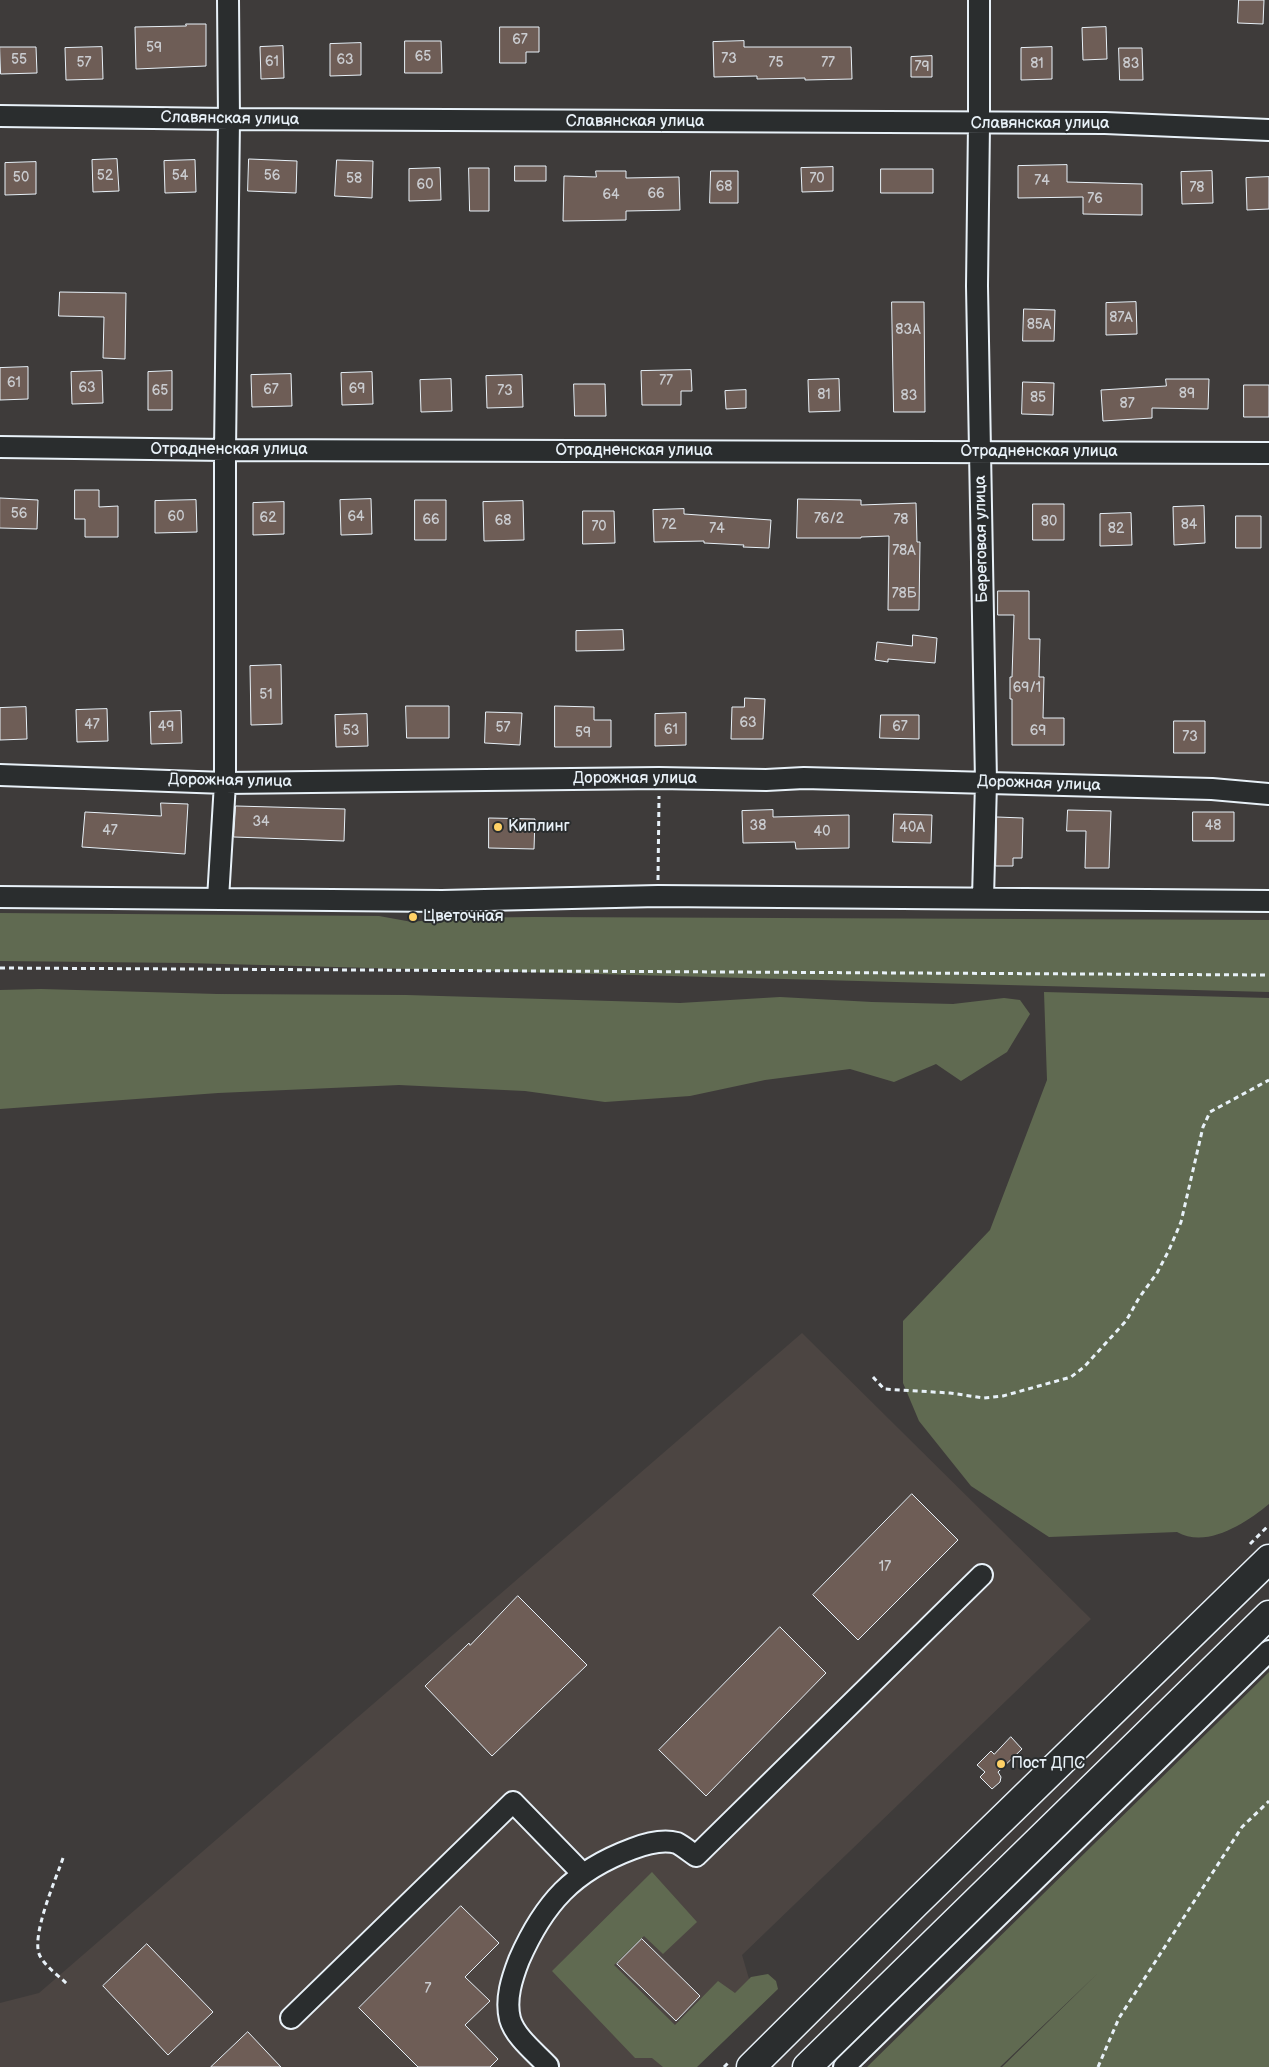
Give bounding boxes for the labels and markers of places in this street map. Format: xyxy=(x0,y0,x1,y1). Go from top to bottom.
place label: Киплинг xyxy=(508,817,570,837)
marker: Киплинг xyxy=(492,821,504,833)
place label: Цветочная xyxy=(423,907,504,927)
marker: Цветочная xyxy=(407,911,419,923)
place label: Пост ДПС xyxy=(1011,1754,1085,1774)
marker: Пост ДПС xyxy=(995,1758,1007,1770)

